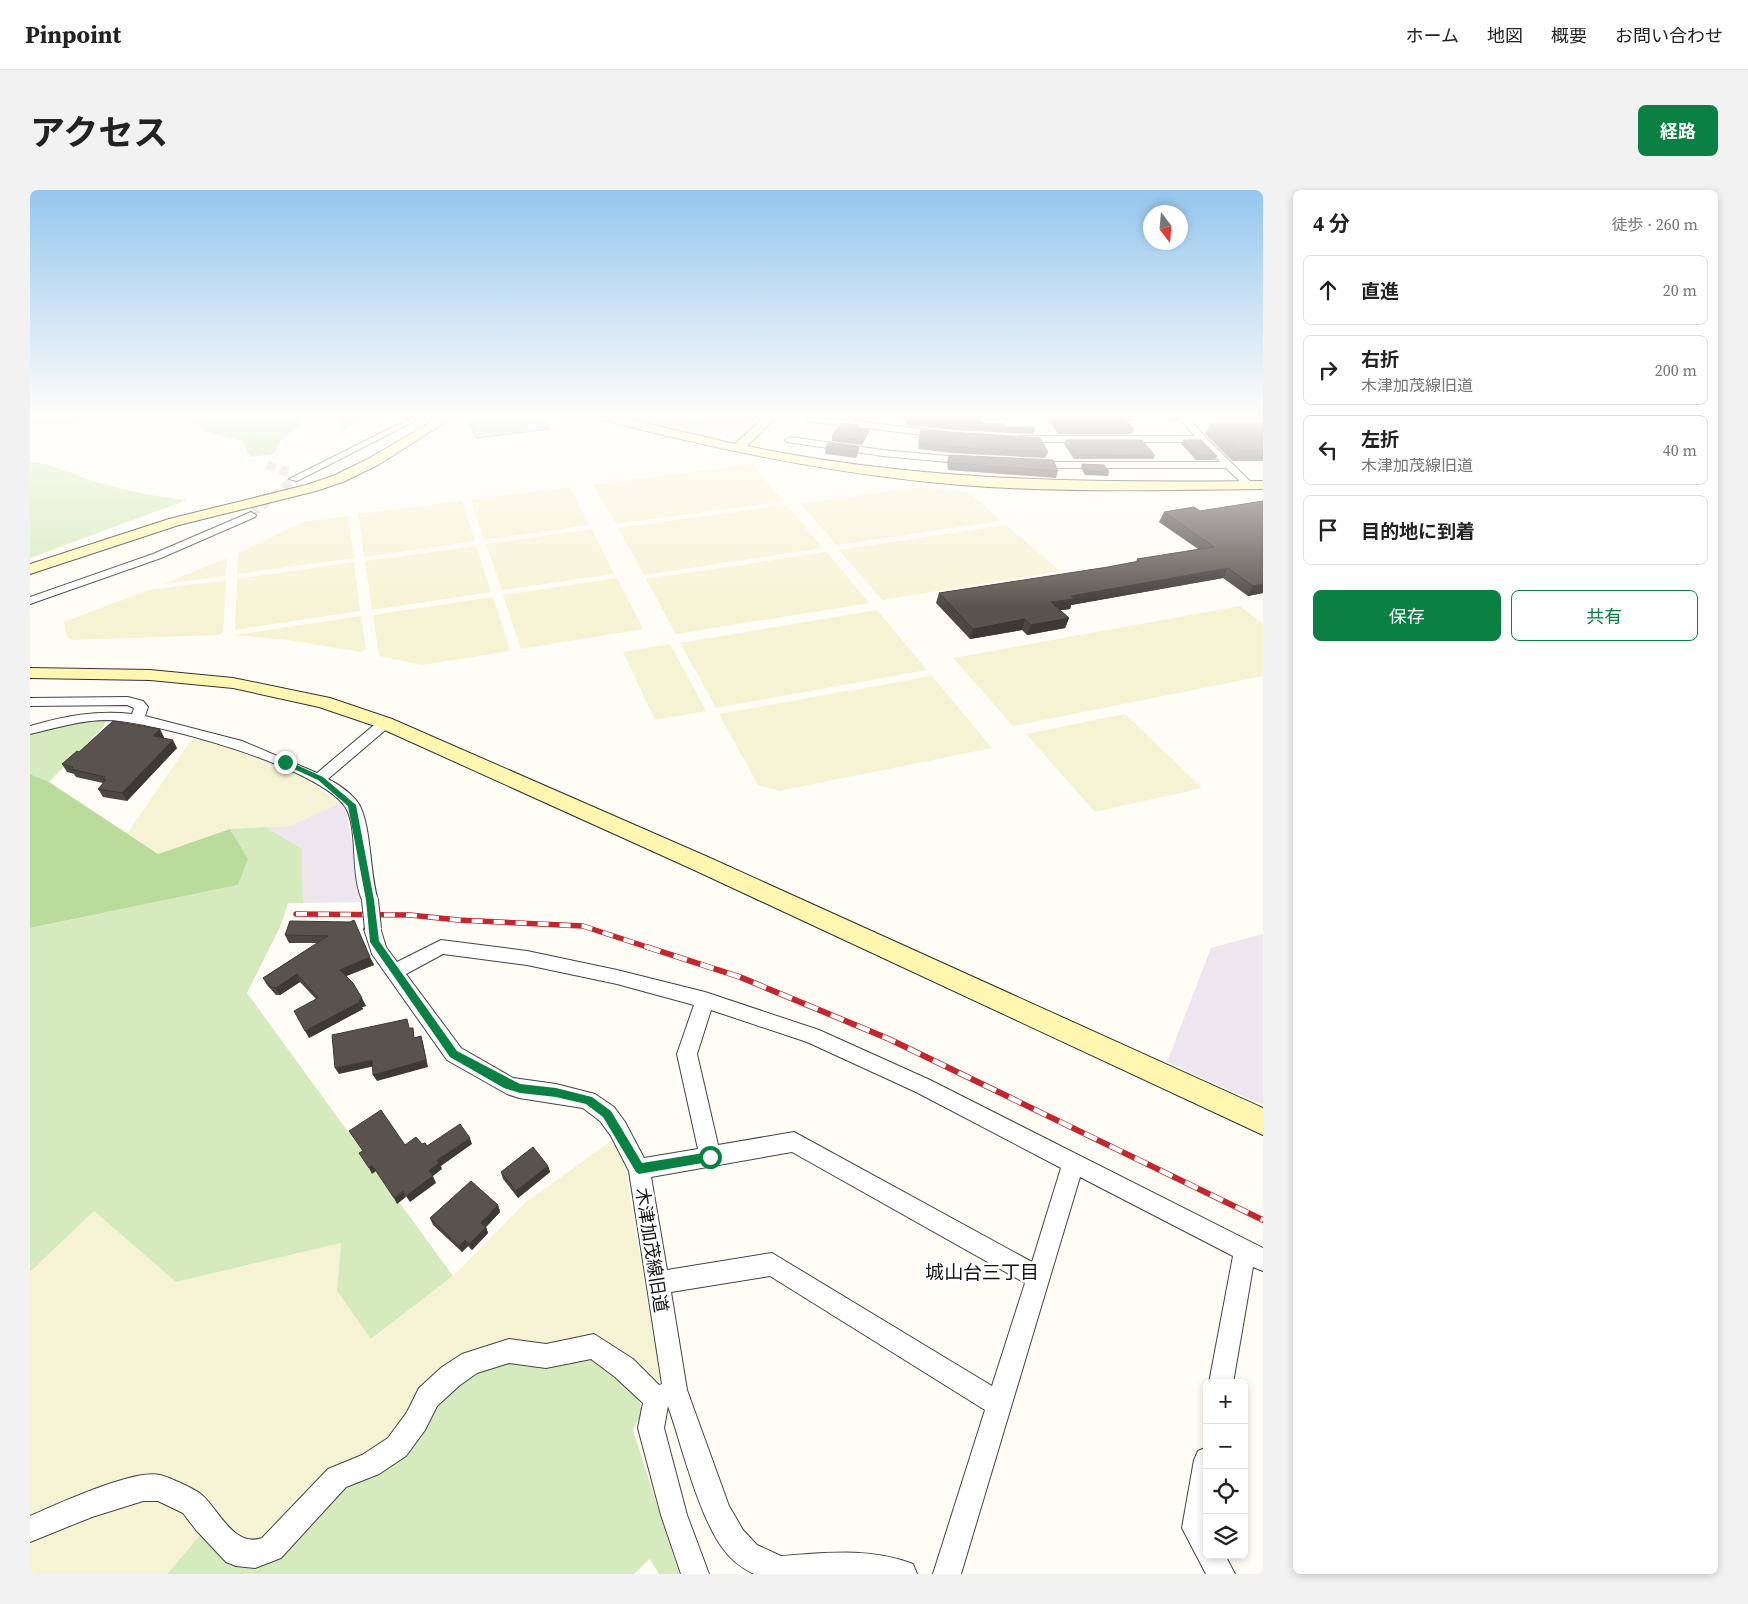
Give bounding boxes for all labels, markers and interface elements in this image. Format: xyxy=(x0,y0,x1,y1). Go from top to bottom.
text: Pinpoint xyxy=(25,18,121,51)
text: ホーム xyxy=(1406,23,1459,48)
text: 地図 xyxy=(1487,23,1523,48)
text: 概要 xyxy=(1551,23,1587,48)
text: お問い合わせ xyxy=(1615,23,1723,48)
button: 経路 xyxy=(1638,105,1718,156)
text: アクセス xyxy=(30,109,168,157)
north arrow xyxy=(1143,205,1188,250)
text: 4 分 xyxy=(1313,209,1350,238)
text: 徒歩 · 260 m xyxy=(1612,213,1698,235)
icon: ahead xyxy=(1314,276,1342,304)
text: 直進 xyxy=(1361,278,1399,304)
text: 20 m xyxy=(1663,279,1697,301)
text: 右折 xyxy=(1361,346,1399,372)
icon: right xyxy=(1314,356,1342,384)
text: 200 m xyxy=(1655,359,1697,381)
text: 木津加茂線旧道 xyxy=(1361,374,1473,396)
text: 左折 xyxy=(1361,426,1399,452)
icon: left xyxy=(1314,436,1342,464)
text: 40 m xyxy=(1663,439,1697,461)
text: 木津加茂線旧道 xyxy=(1361,454,1473,476)
icon: arrive xyxy=(1314,516,1342,544)
text: 目的地に到着 xyxy=(1361,518,1475,544)
button: 保存 xyxy=(1313,590,1501,641)
button: 共有 xyxy=(1511,590,1698,641)
route end xyxy=(274,751,297,774)
route start xyxy=(699,1146,722,1169)
street label: 木津加茂線旧道 xyxy=(630,1186,674,1314)
district label: 城山台三丁目 xyxy=(925,1259,1039,1285)
map controls xyxy=(1203,1379,1248,1559)
button: + xyxy=(1203,1379,1248,1424)
button: − xyxy=(1203,1424,1248,1469)
button: locate xyxy=(1203,1469,1248,1514)
button: layers xyxy=(1203,1514,1248,1559)

